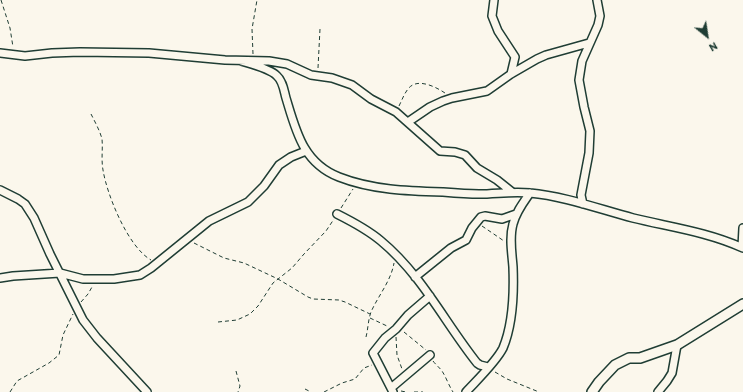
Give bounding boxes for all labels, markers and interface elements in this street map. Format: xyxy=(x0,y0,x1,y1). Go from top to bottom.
north arrow xyxy=(687,16,727,56)
text: N xyxy=(707,39,720,54)

